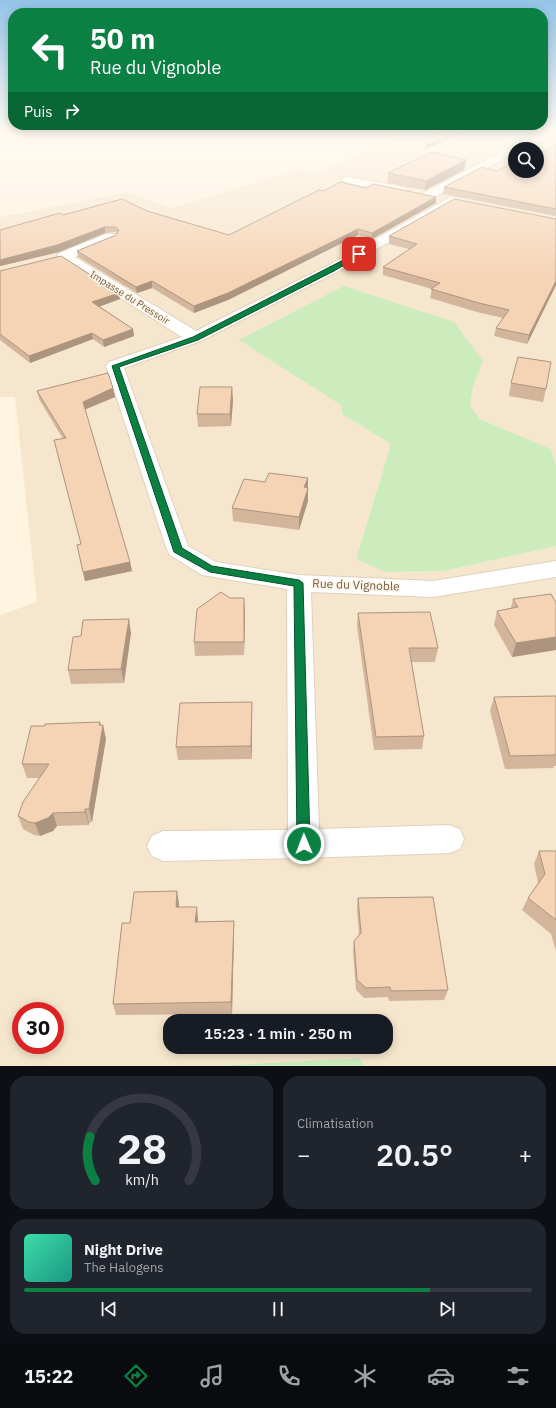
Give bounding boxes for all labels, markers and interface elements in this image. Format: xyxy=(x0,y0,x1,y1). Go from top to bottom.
text: 50 m xyxy=(90,20,155,57)
icon: left xyxy=(24,24,76,76)
text: Rue du Vignoble xyxy=(90,56,221,79)
icon: right xyxy=(61,100,83,122)
text: Puis xyxy=(24,102,53,121)
map controls xyxy=(508,142,544,178)
button: search xyxy=(508,142,544,178)
pin xyxy=(342,237,376,271)
icon: arrive xyxy=(348,243,370,265)
street label: Impasse du Pressoir xyxy=(87,268,172,327)
street label: Rue du Vignoble xyxy=(312,575,400,594)
position arrow xyxy=(283,823,325,865)
speed limit sign: 30 xyxy=(12,1002,64,1054)
text: 15:23 · 1 min · 250 m xyxy=(204,1024,352,1043)
text: Climatisation xyxy=(297,1115,374,1132)
text: 28 xyxy=(117,1120,166,1174)
text: 20.5° xyxy=(376,1135,453,1174)
text: − xyxy=(297,1140,310,1169)
text: + xyxy=(519,1140,532,1169)
text: km/h xyxy=(125,1169,158,1188)
text: Night Drive xyxy=(84,1240,163,1259)
text: The Halogens xyxy=(84,1259,164,1276)
icon: previous xyxy=(98,1298,120,1320)
icon: pause xyxy=(267,1298,289,1320)
icon: next xyxy=(436,1298,458,1320)
icon: directions xyxy=(122,1362,150,1390)
icon: music xyxy=(198,1362,226,1390)
icon: phone xyxy=(275,1362,303,1390)
icon: climate xyxy=(351,1362,379,1390)
icon: car xyxy=(427,1362,455,1390)
icon: filters xyxy=(504,1362,532,1390)
text: 15:22 xyxy=(24,1365,73,1388)

